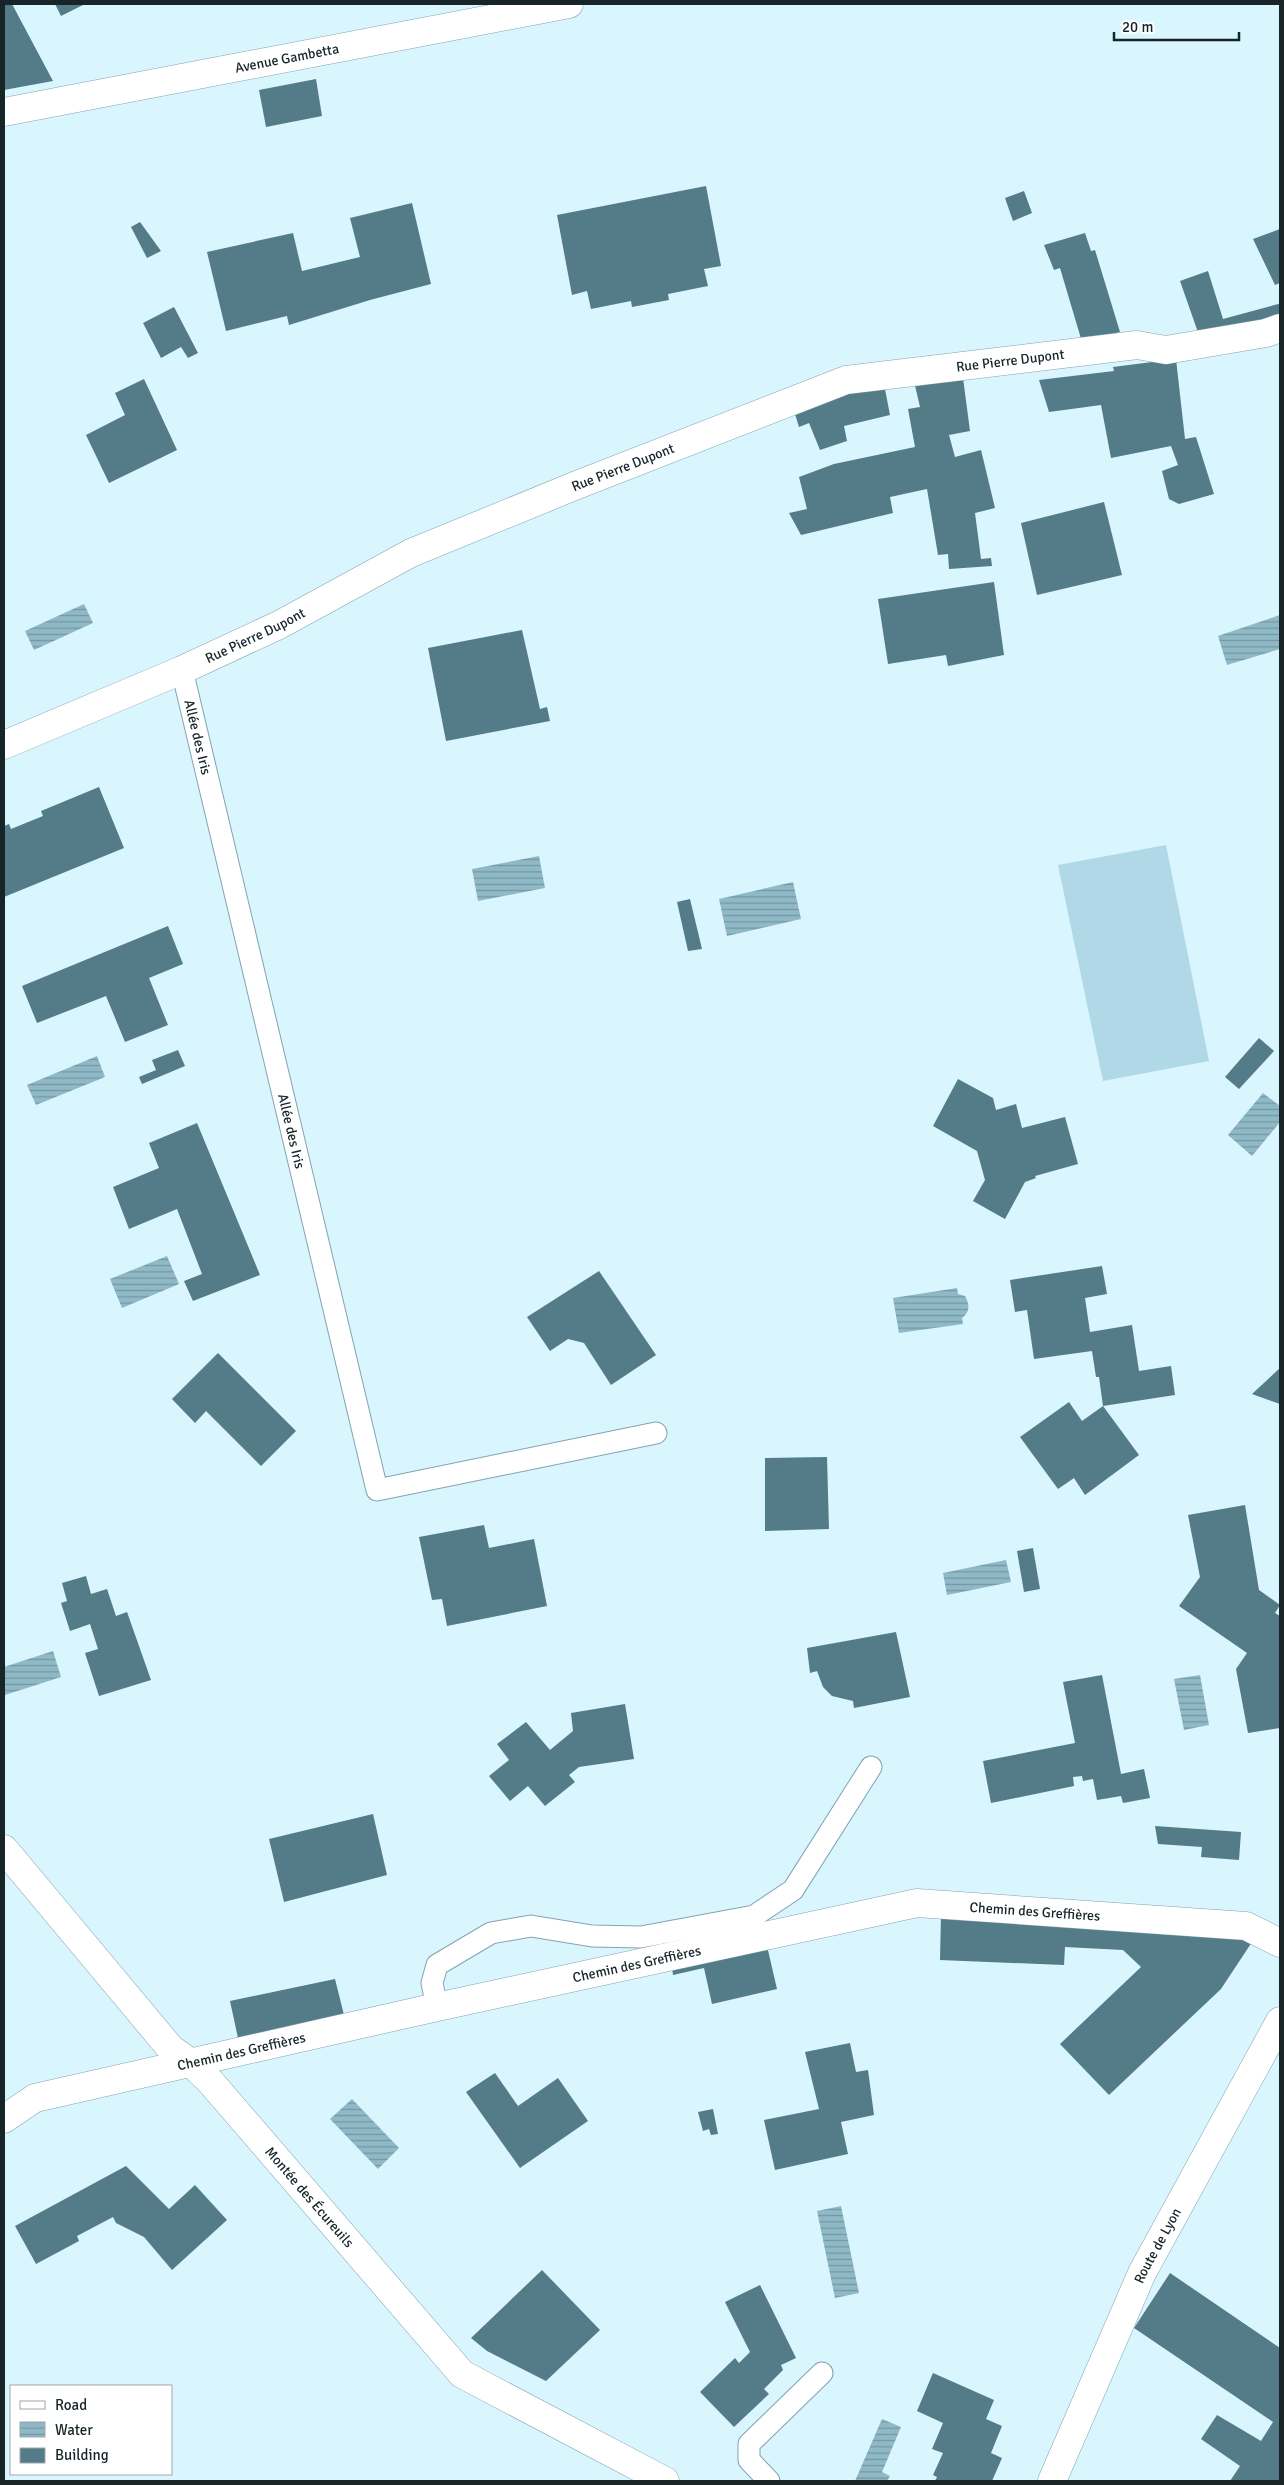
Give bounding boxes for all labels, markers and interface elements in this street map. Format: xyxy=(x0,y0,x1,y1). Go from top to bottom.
scale bar xyxy=(1114,10,1239,42)
text: 20 m xyxy=(1122,18,1153,36)
street label: Avenue Gambetta xyxy=(233,40,340,76)
street label: Rue Pierre Dupont xyxy=(955,345,1065,375)
street label: Rue Pierre Dupont xyxy=(569,439,677,495)
street label: Rue Pierre Dupont xyxy=(202,604,308,667)
street label: Allée des Iris xyxy=(181,698,215,776)
street label: Allée des Iris xyxy=(275,1092,309,1170)
street label: Chemin des Greffières xyxy=(969,1898,1101,1924)
street label: Chemin des Greffières xyxy=(571,1942,702,1986)
street label: Chemin des Greffières xyxy=(176,2029,307,2074)
street label: Montée des Écureuils xyxy=(262,2143,358,2251)
street label: Route de Lyon xyxy=(1130,2205,1185,2286)
legend xyxy=(10,2385,172,2475)
text: Road xyxy=(55,2396,87,2414)
text: Water xyxy=(55,2421,93,2439)
text: Building xyxy=(55,2446,109,2464)

